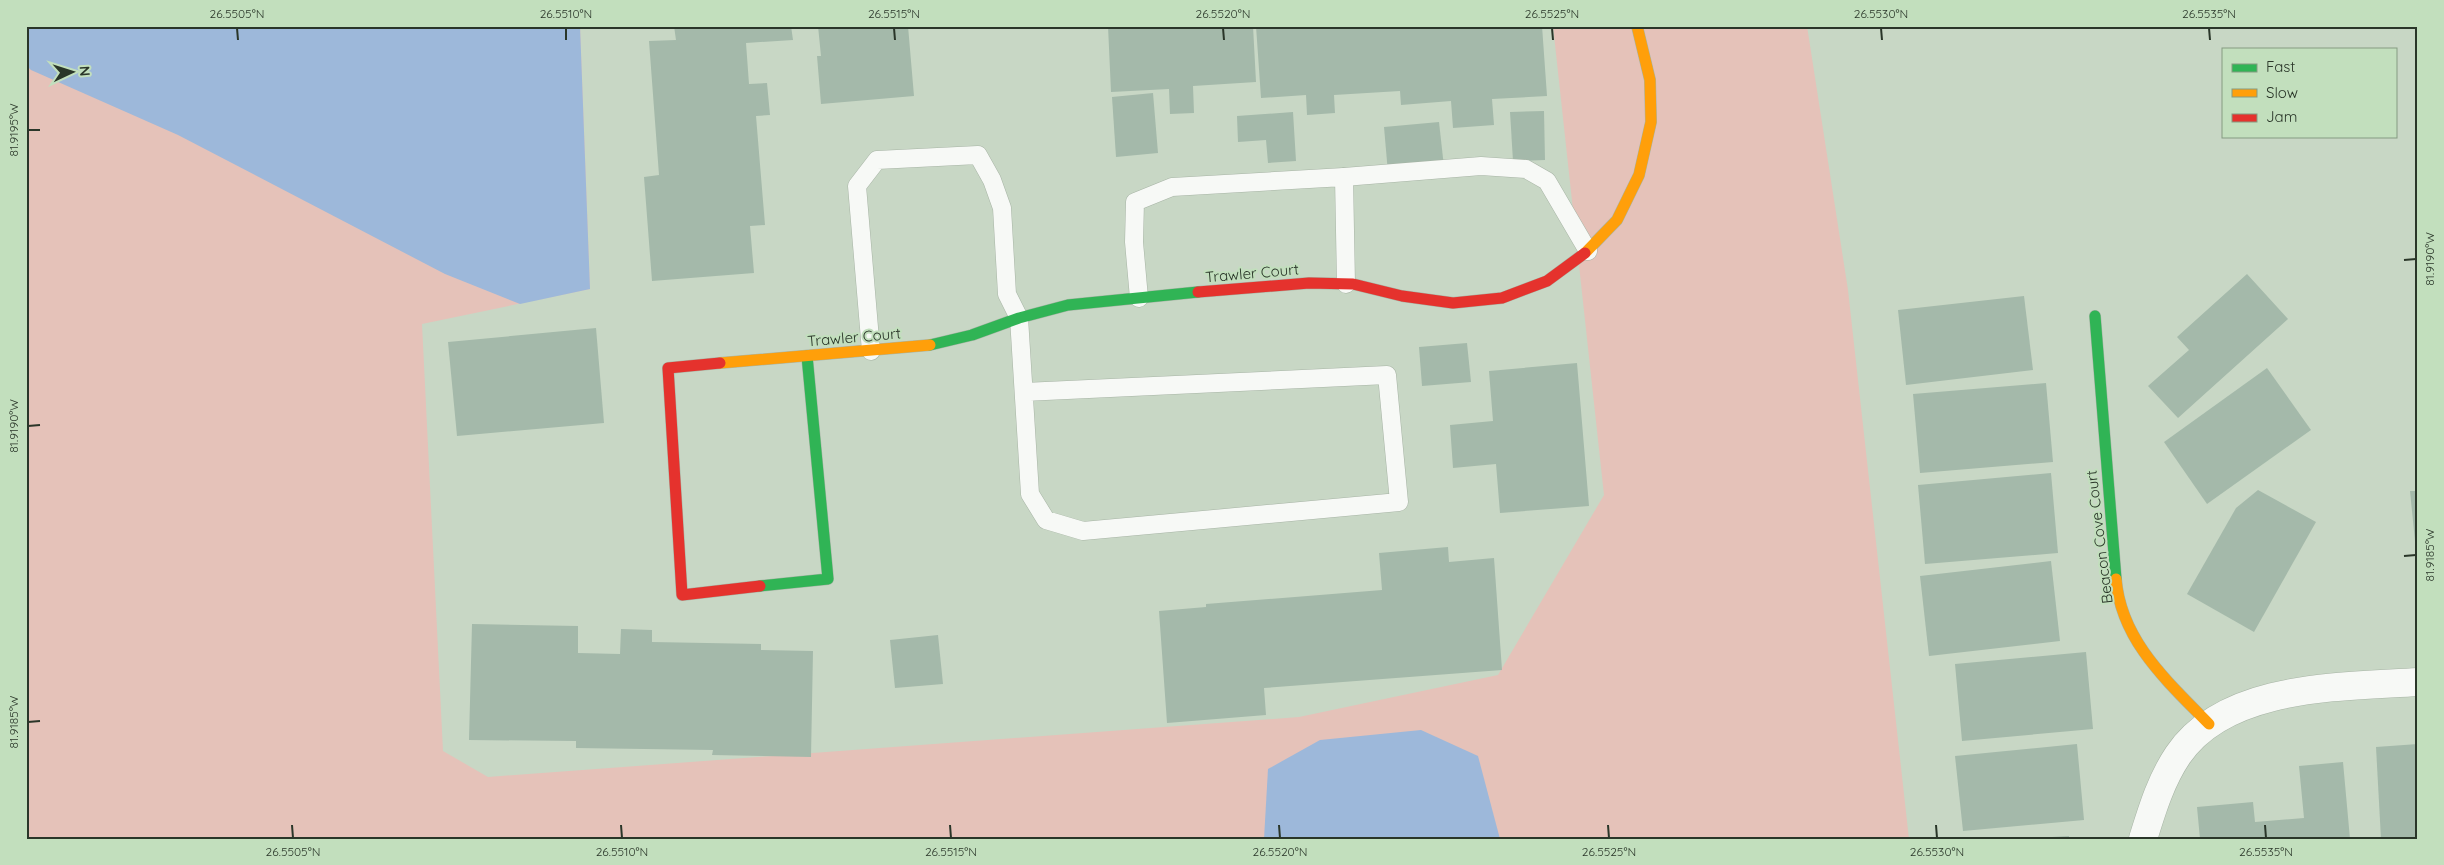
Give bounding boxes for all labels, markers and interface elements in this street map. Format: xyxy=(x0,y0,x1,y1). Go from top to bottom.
text: 26.5505°N xyxy=(210,6,264,21)
text: 26.5510°N xyxy=(540,6,592,21)
text: 26.5515°N xyxy=(868,6,920,21)
text: 26.5520°N xyxy=(1196,6,1250,21)
text: 26.5525°N xyxy=(1525,6,1579,21)
text: 26.5530°N xyxy=(1854,6,1908,21)
text: 26.5535°N xyxy=(2182,6,2236,21)
north arrow xyxy=(48,48,98,98)
legend xyxy=(2222,48,2396,138)
text: Fast xyxy=(2266,57,2295,76)
text: N xyxy=(76,65,94,77)
text: Slow xyxy=(2266,83,2298,102)
text: 81.9195°W xyxy=(6,103,21,157)
text: Jam xyxy=(2266,107,2297,126)
text: 81.9190°W xyxy=(2422,232,2437,286)
street label: Trawler Court xyxy=(1204,259,1300,287)
street label: Trawler Court xyxy=(806,323,902,351)
text: 81.9190°W xyxy=(6,399,21,453)
street label: Beacon Cove Court xyxy=(2081,469,2117,605)
text: 81.9185°W xyxy=(2422,528,2437,581)
text: 81.9185°W xyxy=(6,695,21,748)
text: 26.5505°N xyxy=(266,844,320,859)
text: 26.5510°N xyxy=(596,844,648,859)
text: 26.5515°N xyxy=(925,844,977,859)
text: 26.5520°N xyxy=(1253,844,1307,859)
text: 26.5525°N xyxy=(1582,844,1636,859)
text: 26.5530°N xyxy=(1910,844,1964,859)
text: 26.5535°N xyxy=(2239,844,2293,859)

